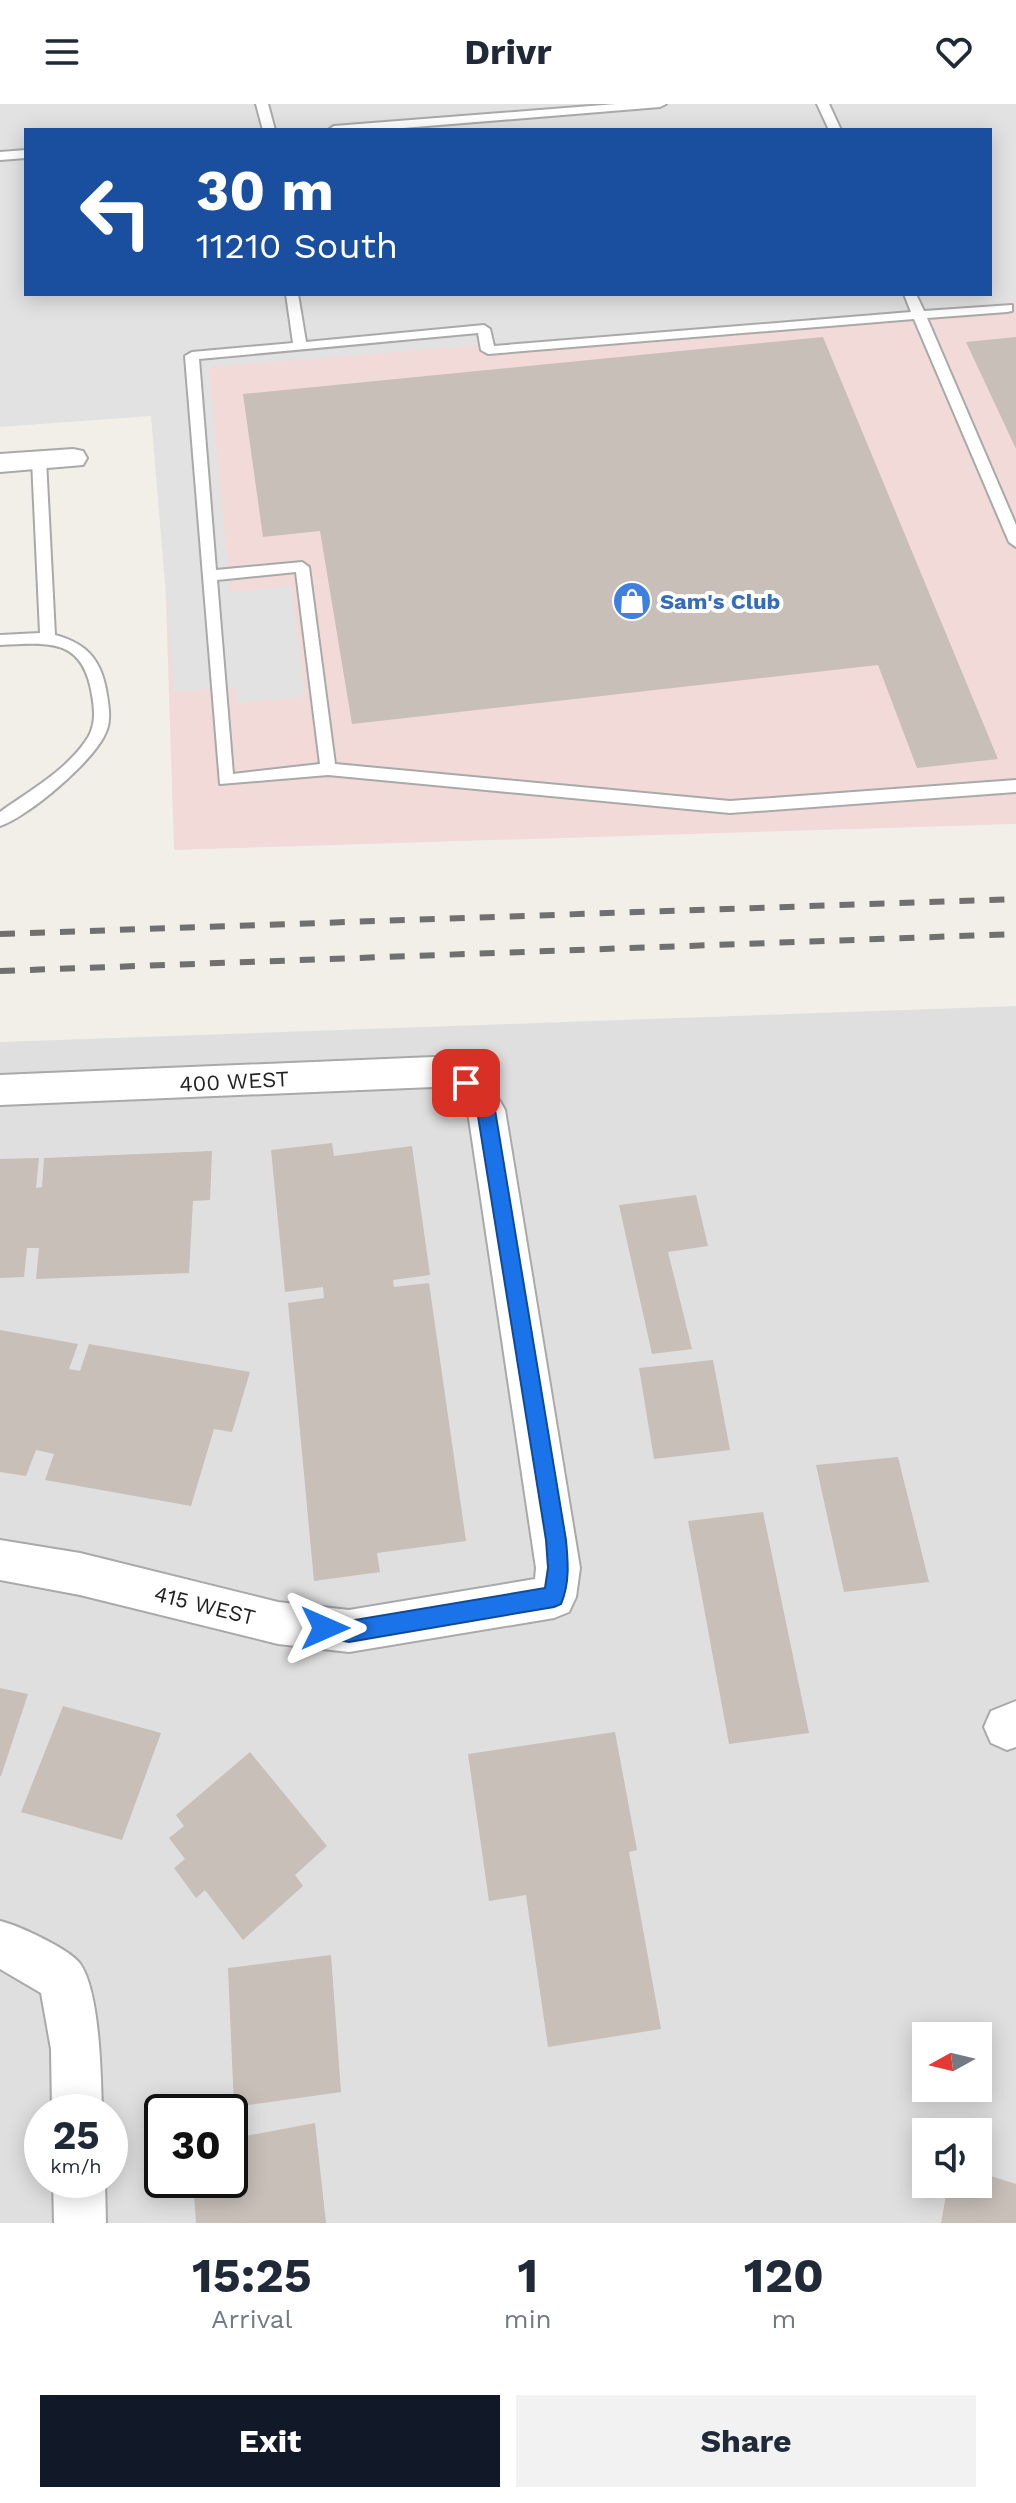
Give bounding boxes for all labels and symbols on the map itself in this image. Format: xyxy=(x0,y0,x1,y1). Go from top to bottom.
shop icon: Sam's Club xyxy=(611,580,653,622)
place label: Sam's Club xyxy=(660,589,780,614)
pin xyxy=(432,1049,500,1117)
street label: 400 WEST xyxy=(179,1066,289,1097)
street label: 415 WEST xyxy=(152,1581,258,1630)
position arrow xyxy=(283,1586,367,1670)
north arrow xyxy=(912,2022,992,2102)
speed limit sign: 30 xyxy=(144,2094,248,2198)

